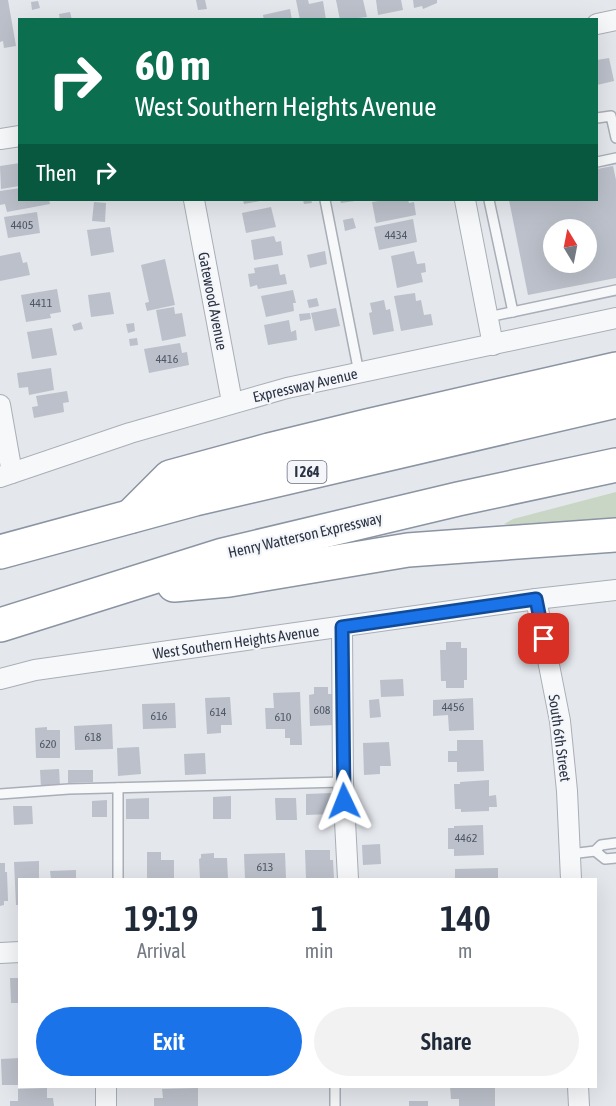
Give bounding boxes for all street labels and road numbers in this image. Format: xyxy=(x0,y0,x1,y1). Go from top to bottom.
street label: Gatewood Avenue xyxy=(195,251,231,352)
street label: Expressway Avenue xyxy=(251,365,359,405)
road number: I 264 xyxy=(288,461,326,483)
street label: Henry Watterson Expressway xyxy=(226,509,384,561)
street label: West Southern Heights Avenue xyxy=(152,622,320,662)
street label: South 6th Street xyxy=(545,693,575,783)

